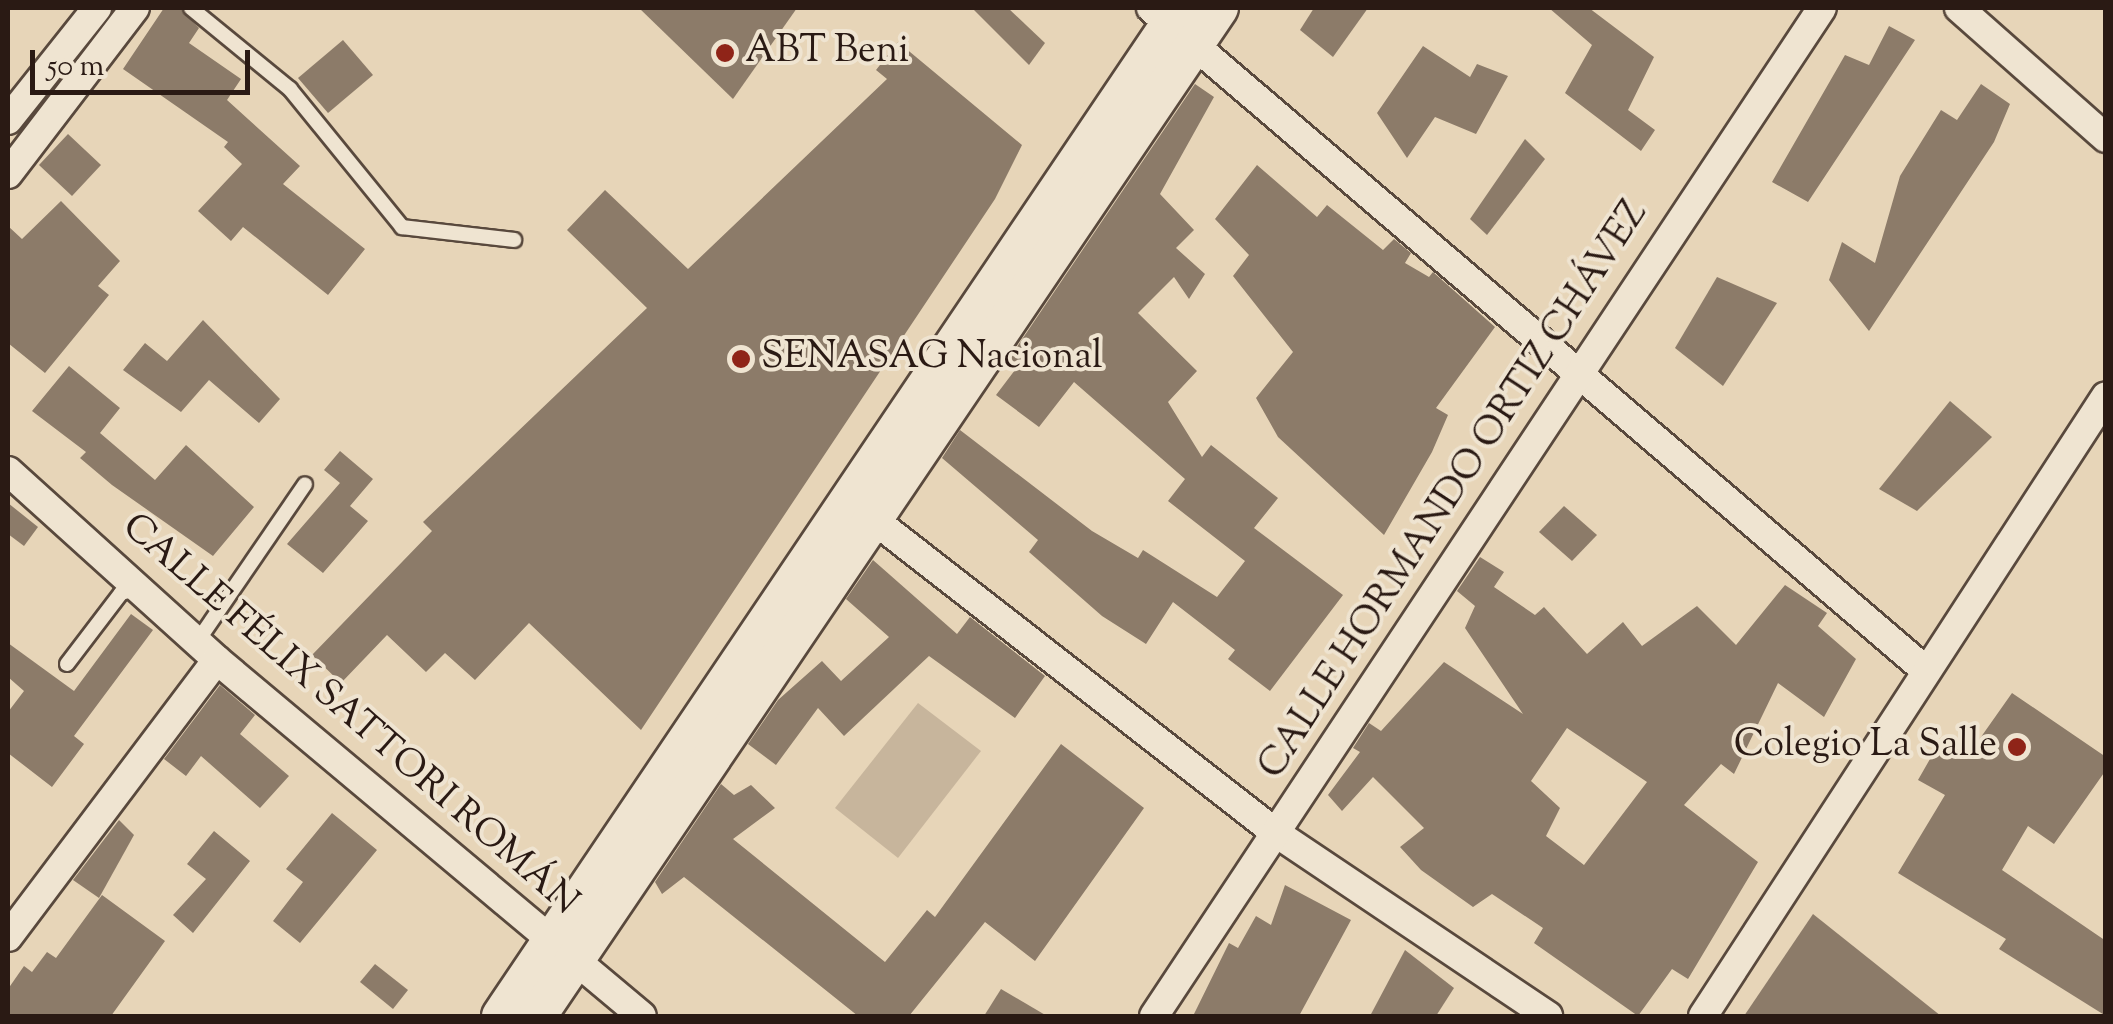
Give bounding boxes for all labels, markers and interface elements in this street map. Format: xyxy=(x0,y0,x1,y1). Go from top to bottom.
scale bar xyxy=(35,30,255,92)
place label: ABT Beni xyxy=(745,30,909,76)
marker: ABT Beni xyxy=(714,42,736,64)
text: 50 m xyxy=(47,46,104,89)
street label: CALLE HORMANDO ORTIZ CHÁVEZ xyxy=(1251,194,1659,788)
place label: SENASAG Nacional xyxy=(761,336,1103,382)
marker: SENASAG Nacional xyxy=(730,348,752,370)
street label: CALLE FÉLIX SATTORI ROMÁN xyxy=(112,505,586,927)
place label: Colegio La Salle xyxy=(1734,724,1997,770)
marker: Colegio La Salle xyxy=(2006,736,2028,758)

